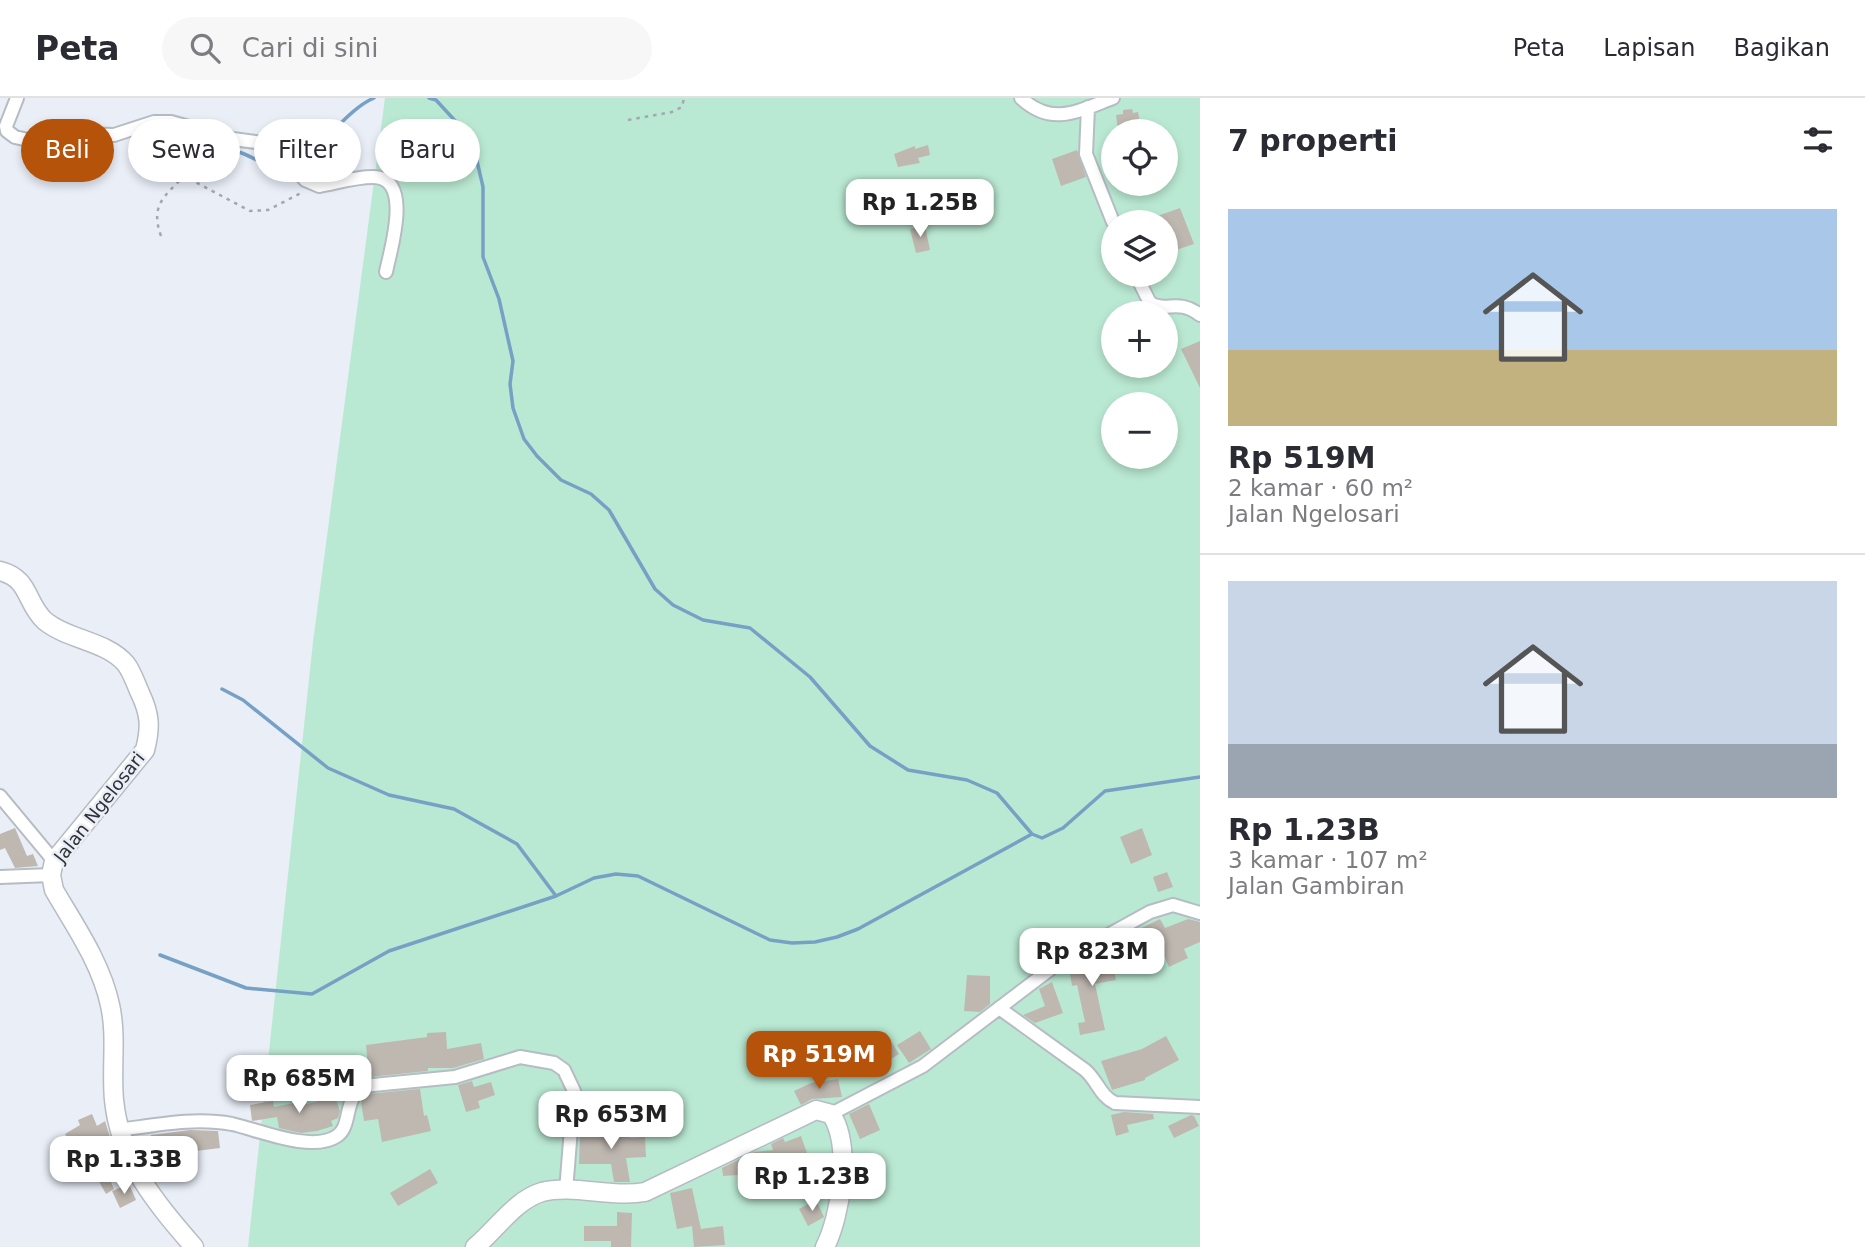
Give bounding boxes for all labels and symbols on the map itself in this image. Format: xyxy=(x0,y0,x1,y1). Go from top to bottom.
pin: Rp 1.25B xyxy=(848,180,992,239)
street label: Jalan Ngelosari xyxy=(49,748,149,867)
pin: Rp 823M xyxy=(1027,928,1157,988)
pin: Rp 519M xyxy=(754,1032,884,1091)
pin: Rp 685M xyxy=(234,1056,364,1115)
pin: Rp 653M xyxy=(546,1091,676,1151)
pin: Rp 1.33B xyxy=(52,1136,196,1196)
pin: Rp 1.23B xyxy=(740,1154,884,1213)

